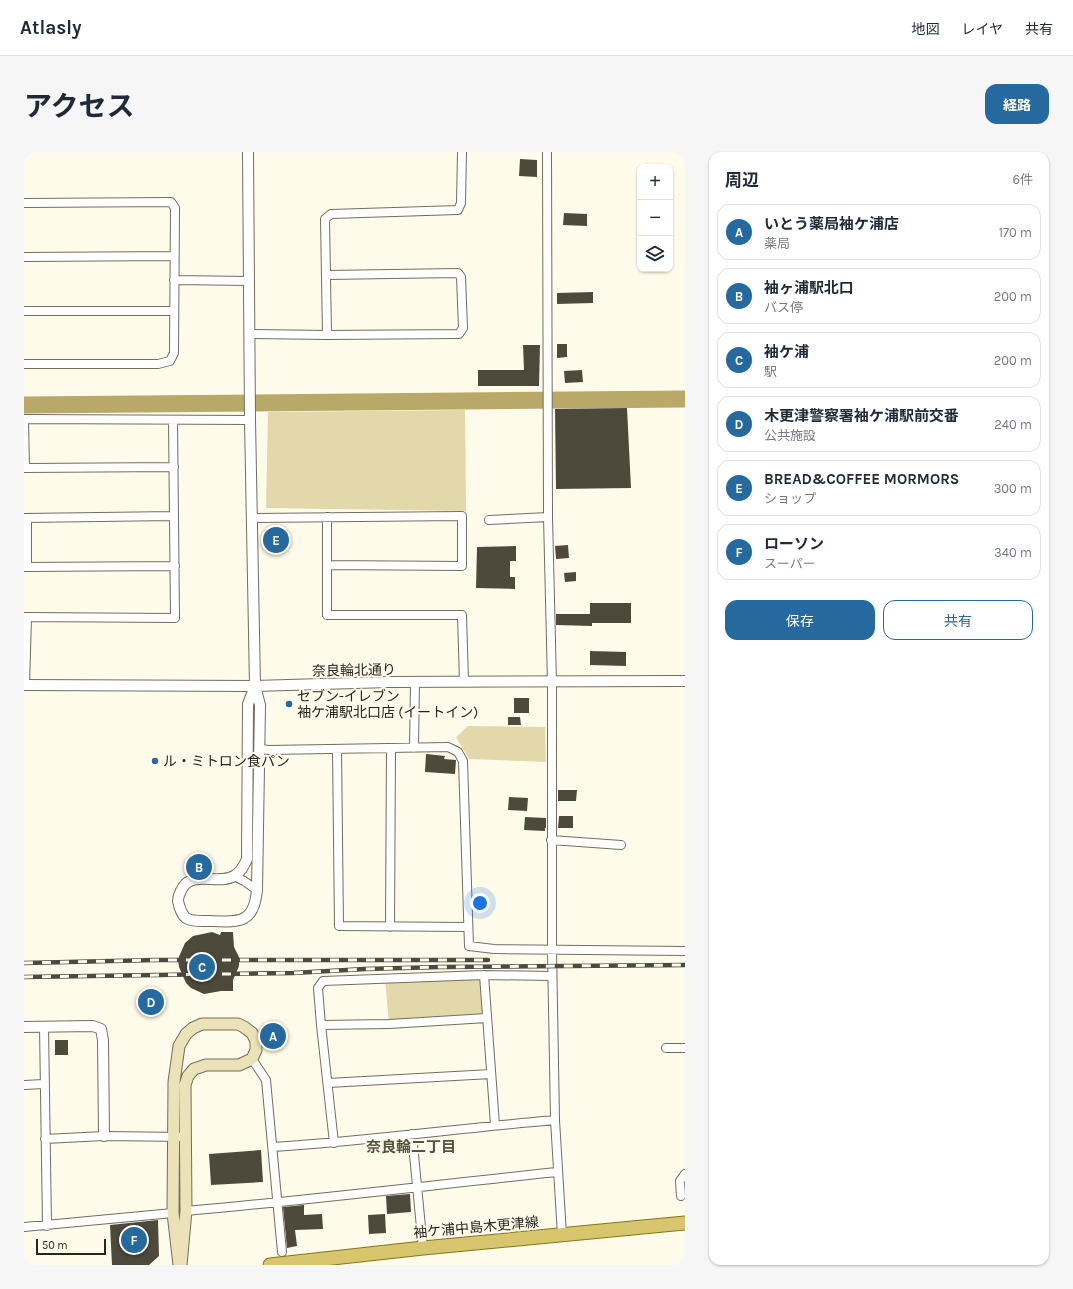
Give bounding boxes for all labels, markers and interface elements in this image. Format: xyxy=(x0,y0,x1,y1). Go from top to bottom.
text: Atlasly xyxy=(20,17,82,39)
text: 地図 xyxy=(911,21,939,38)
text: レイヤ xyxy=(961,21,1003,38)
text: 共有 xyxy=(1025,21,1053,38)
button: 経路 xyxy=(985,84,1049,124)
text: アクセス xyxy=(24,90,135,123)
map controls xyxy=(637,164,673,272)
button: + xyxy=(637,164,673,200)
text: 周辺 xyxy=(725,170,759,190)
text: 6件 xyxy=(1013,172,1033,187)
button: − xyxy=(637,200,673,236)
text: いとう薬局袖ケ浦店 xyxy=(764,215,899,233)
text: A xyxy=(735,225,743,240)
text: 170 m xyxy=(999,225,1032,240)
button: layers xyxy=(637,236,673,272)
text: 薬局 xyxy=(764,236,790,251)
text: 袖ヶ浦駅北口 xyxy=(764,279,854,297)
text: B xyxy=(735,289,743,304)
text: 200 m xyxy=(994,289,1032,304)
text: バス停 xyxy=(764,300,803,315)
text: 袖ケ浦 xyxy=(764,343,809,361)
text: C xyxy=(735,353,743,368)
text: 200 m xyxy=(994,353,1032,368)
text: 駅 xyxy=(764,364,777,379)
text: 木更津警察署袖ケ浦駅前交番 xyxy=(764,407,959,425)
text: D xyxy=(735,417,743,432)
text: 240 m xyxy=(994,417,1032,432)
text: 公共施設 xyxy=(764,428,816,443)
text: BREAD&COFFEE MORMORS xyxy=(764,470,959,488)
text: E xyxy=(735,481,743,496)
text: 300 m xyxy=(994,481,1032,496)
text: ショップ xyxy=(764,491,816,506)
pin: E xyxy=(263,525,289,555)
text: ローソン xyxy=(764,535,824,553)
text: F xyxy=(735,545,743,560)
text: 340 m xyxy=(994,545,1032,560)
text: スーパー xyxy=(764,556,816,571)
button: 保存 xyxy=(725,600,875,640)
button: 共有 xyxy=(883,600,1033,640)
street label: 奈良輪北通り xyxy=(312,661,396,680)
place label: セブン-イレブン 袖ケ浦駅北口店 (イートイン) xyxy=(297,688,478,721)
marker: セブン-イレブン 袖ケ浦駅北口店 (イートイン) xyxy=(284,699,294,709)
place label: ル・ミトロン食パン xyxy=(163,753,290,770)
marker: ル・ミトロン食パン xyxy=(150,756,160,766)
pin: B xyxy=(186,852,212,882)
your location xyxy=(470,893,490,913)
pin: C xyxy=(189,952,215,982)
pin: D xyxy=(138,987,164,1017)
pin: A xyxy=(260,1021,286,1051)
district label: 奈良輪二丁目 xyxy=(366,1138,456,1156)
street label: 袖ケ浦中島木更津線 xyxy=(413,1214,540,1241)
pin: F xyxy=(121,1225,147,1255)
scale bar xyxy=(36,1237,106,1256)
text: 50 m xyxy=(42,1239,68,1252)

